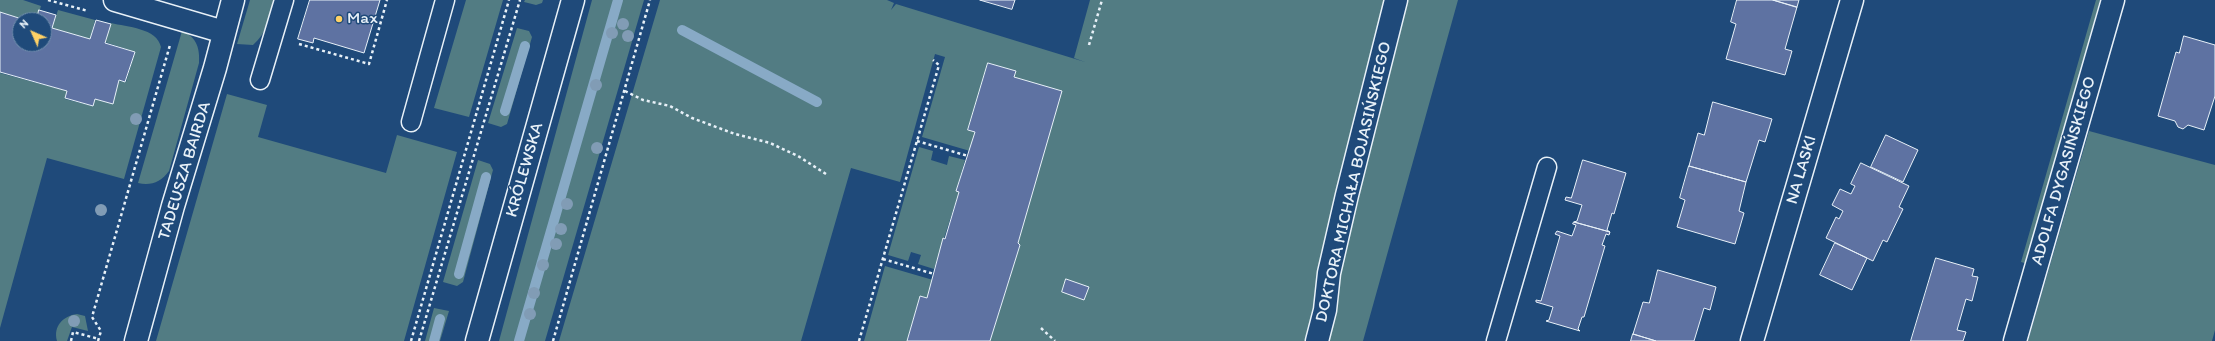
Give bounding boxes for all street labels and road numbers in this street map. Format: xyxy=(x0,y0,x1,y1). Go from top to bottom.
street label: DOKTORA MICHAŁA BOJASIŃSKIEGO xyxy=(1312,40,1396,324)
street label: ADOLFA DYGASIŃSKIEGO xyxy=(2027,74,2101,268)
street label: TADEUSZA BAIRDA xyxy=(154,99,216,243)
street label: KRÓLEWSKA xyxy=(502,120,548,220)
street label: NA LASKI xyxy=(1782,133,1822,207)

